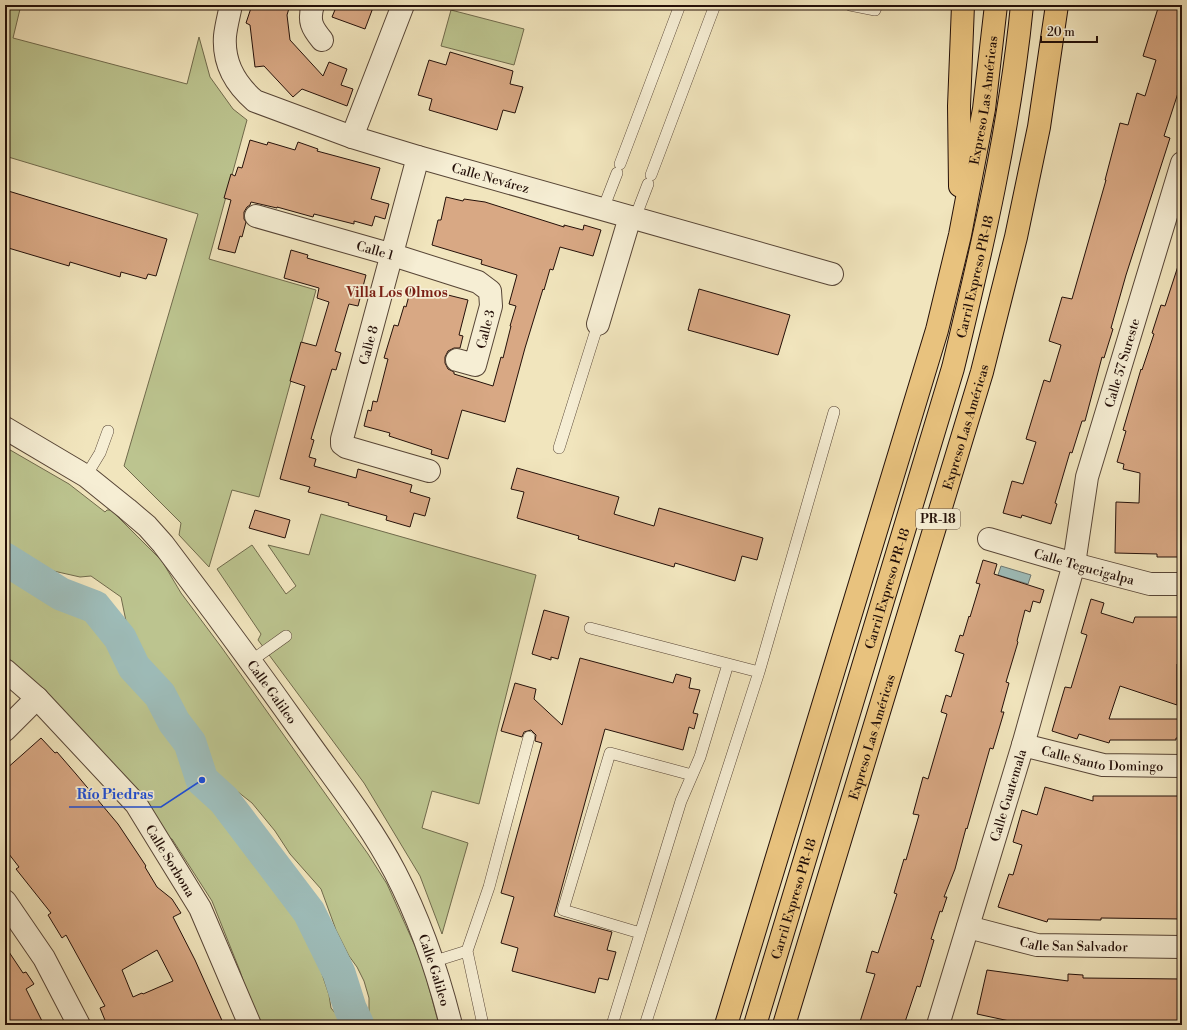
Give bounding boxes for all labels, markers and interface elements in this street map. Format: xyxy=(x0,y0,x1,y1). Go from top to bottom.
scale bar xyxy=(1041,18,1097,44)
text: 20 m xyxy=(1047,25,1075,40)
street label: Expreso Las Américas xyxy=(967,35,1001,166)
street label: Calle Nevárez xyxy=(450,160,531,197)
street label: Carril Expreso PR-18 xyxy=(953,214,997,340)
street label: Calle 1 xyxy=(354,238,396,264)
district label: Villa Los Olmos xyxy=(345,284,448,302)
street label: Calle 3 xyxy=(473,308,499,350)
street label: Calle 57 Sureste xyxy=(1101,316,1144,410)
street label: Calle 8 xyxy=(356,324,382,367)
street label: Expreso Las Américas xyxy=(940,362,993,492)
road number: PR-18 xyxy=(916,509,960,529)
street label: Carril Expreso PR-18 xyxy=(862,526,913,651)
street label: Calle Tegucigalpa xyxy=(1032,546,1136,589)
street label: Calle Galileo xyxy=(243,657,300,727)
street label: Expreso Las Américas xyxy=(846,672,899,802)
street label: Calle Santo Domingo xyxy=(1039,743,1163,775)
street label: Calle Guatemala xyxy=(987,747,1030,844)
callout: Río Piedras xyxy=(69,781,161,807)
text: Río Piedras xyxy=(77,786,153,804)
street label: Calle Sorbona xyxy=(142,822,198,901)
street label: Carril Expreso PR-18 xyxy=(768,836,820,961)
street label: Calle Galileo xyxy=(415,932,453,1008)
street label: Calle San Salvador xyxy=(1018,934,1128,955)

